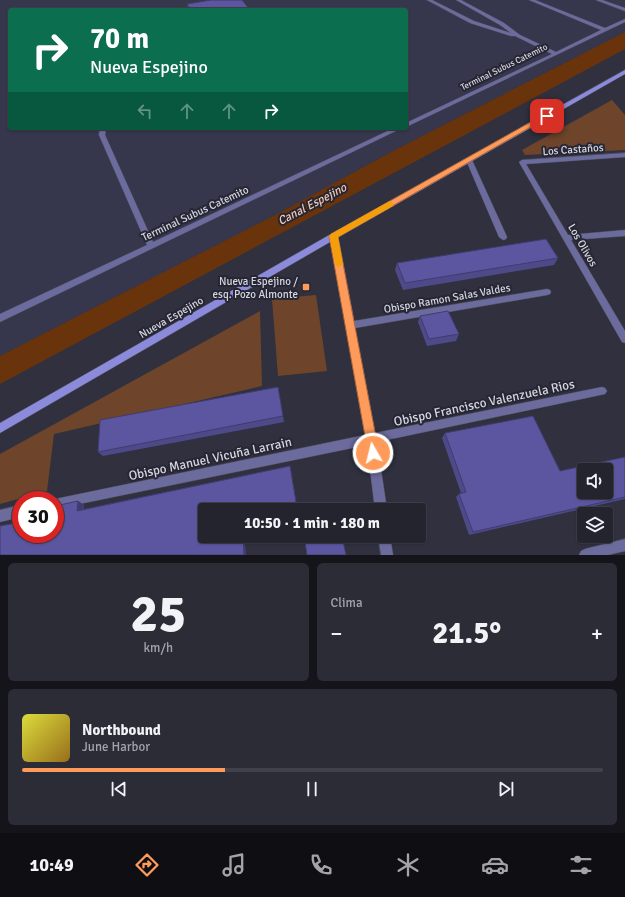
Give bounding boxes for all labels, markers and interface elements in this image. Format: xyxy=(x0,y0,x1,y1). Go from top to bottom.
text: 70 m xyxy=(90,22,149,56)
icon: right xyxy=(24,24,76,76)
street label: Terminal Subus Catemito xyxy=(459,41,550,93)
text: Nueva Espejino xyxy=(90,56,208,78)
pin xyxy=(530,99,564,133)
icon: left xyxy=(134,100,156,122)
icon: ahead xyxy=(176,100,198,122)
icon: ahead xyxy=(218,100,240,122)
icon: right xyxy=(260,100,282,122)
icon: arrive xyxy=(536,105,558,127)
street label: Los Castaños xyxy=(542,141,604,158)
water label: Canal Espejino xyxy=(275,180,350,229)
street label: Terminal Subus Catemito xyxy=(140,183,251,244)
street label: Los Olivos xyxy=(565,222,600,269)
place label: Nueva Espejino / esq. Pozo Almonte xyxy=(213,275,298,301)
street label: Obispo Ramon Salas Valdes xyxy=(383,281,512,316)
marker: Nueva Espejino / esq. Pozo Almonte xyxy=(301,282,311,292)
street label: Nueva Espejino xyxy=(137,294,206,341)
street label: Obispo Francisco Valenzuela Rios xyxy=(392,376,576,430)
position arrow xyxy=(352,432,394,474)
street label: Obispo Manuel Vicuña Larrain xyxy=(127,434,293,484)
map controls xyxy=(577,463,613,543)
button: sound xyxy=(577,463,613,499)
speed limit sign: 30 xyxy=(12,491,64,543)
button: layers xyxy=(577,507,613,543)
text: 10:50 · 1 min · 180 m xyxy=(244,514,380,532)
text: 25 xyxy=(130,582,186,646)
text: Clima xyxy=(331,595,363,611)
text: 21.5° xyxy=(432,615,501,652)
text: − xyxy=(331,620,342,647)
text: + xyxy=(591,620,603,647)
text: km/h xyxy=(144,640,173,656)
text: Northbound xyxy=(82,721,161,739)
text: June Harbor xyxy=(82,739,150,755)
icon: previous xyxy=(108,778,130,800)
icon: pause xyxy=(301,778,323,800)
icon: next xyxy=(495,778,517,800)
icon: directions xyxy=(133,851,161,879)
icon: music xyxy=(220,851,248,879)
icon: phone xyxy=(307,851,335,879)
icon: climate xyxy=(394,851,422,879)
icon: car xyxy=(481,851,509,879)
icon: filters xyxy=(567,851,595,879)
text: 10:49 xyxy=(29,854,74,876)

